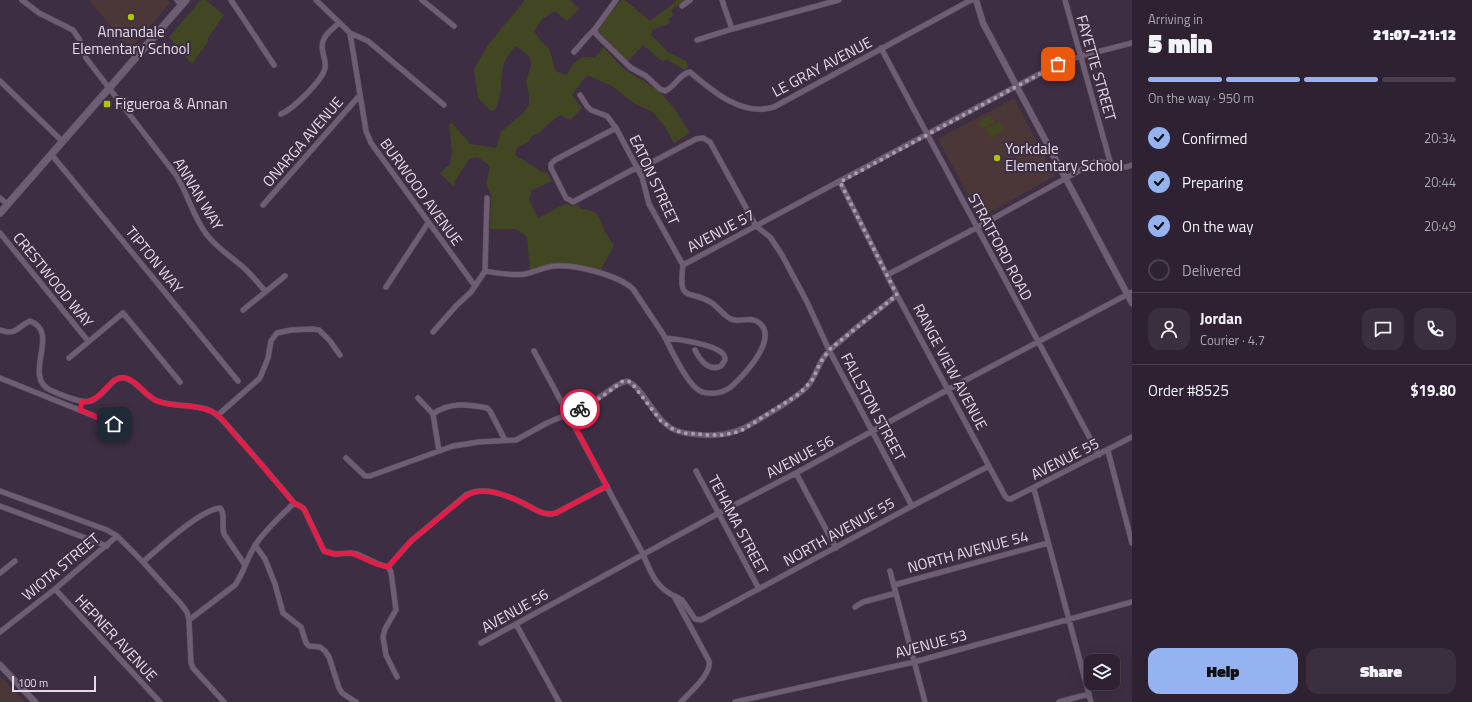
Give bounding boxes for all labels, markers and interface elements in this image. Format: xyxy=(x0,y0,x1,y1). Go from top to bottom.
text: Arriving in xyxy=(1148,9,1203,29)
marker: Annandale Elementary School xyxy=(126,12,136,22)
street label: FAYETTE STREET xyxy=(1070,12,1123,124)
place label: Annandale Elementary School xyxy=(72,20,190,60)
text: 21:07–21:12 xyxy=(1373,23,1456,46)
text: 5 min xyxy=(1148,24,1213,63)
street label: LE GRAY AVENUE xyxy=(768,30,876,103)
pin xyxy=(1041,47,1075,81)
icon: bag xyxy=(1047,53,1069,75)
text: On the way · 950 m xyxy=(1148,88,1254,108)
street label: ONARGA AVENUE xyxy=(257,91,348,192)
place label: Figueroa & Annan xyxy=(115,92,227,115)
marker: Figueroa & Annan xyxy=(102,99,112,109)
icon: check xyxy=(1148,127,1170,149)
text: Confirmed xyxy=(1182,127,1247,150)
text: 20:34 xyxy=(1424,128,1456,148)
street label: EATON STREET xyxy=(623,131,685,229)
street label: BURWOOD AVENUE xyxy=(375,133,468,250)
place label: Yorkdale Elementary School xyxy=(1005,137,1123,177)
street label: ANNAN WAY xyxy=(168,153,229,234)
marker: Yorkdale Elementary School xyxy=(992,153,1002,163)
icon: check xyxy=(1148,171,1170,193)
text: Preparing xyxy=(1182,171,1243,194)
text: 20:44 xyxy=(1424,172,1456,192)
street label: STRATFORD ROAD xyxy=(962,189,1038,305)
street label: AVENUE 57 xyxy=(683,203,759,258)
icon: check xyxy=(1148,215,1170,237)
text: On the way xyxy=(1182,215,1254,238)
text: 20:49 xyxy=(1424,216,1456,236)
street label: TIPTON WAY xyxy=(120,221,189,298)
street label: CRESTWOOD WAY xyxy=(8,227,99,332)
text: Delivered xyxy=(1182,259,1241,282)
street label: RANGE VIEW AVENUE xyxy=(907,300,993,434)
text: Jordan xyxy=(1200,307,1242,330)
button: person xyxy=(1148,308,1190,350)
button: chat xyxy=(1362,308,1404,350)
button: phone xyxy=(1414,308,1456,350)
text: Courier · 4.7 xyxy=(1200,330,1265,350)
street label: FALLSTON STREET xyxy=(835,349,912,465)
text: Order #8525 xyxy=(1148,379,1229,402)
text: $19.80 xyxy=(1410,379,1456,402)
courier xyxy=(560,389,600,429)
icon: bike xyxy=(569,398,591,420)
pin xyxy=(97,407,131,441)
icon: home xyxy=(103,413,125,435)
street label: AVENUE 56 xyxy=(762,429,838,484)
street label: AVENUE 55 xyxy=(1027,432,1103,486)
street label: TEHAMA STREET xyxy=(703,471,774,579)
street label: NORTH AVENUE 55 xyxy=(779,491,899,572)
street label: NORTH AVENUE 54 xyxy=(905,524,1031,579)
street label: WIOTA STREET xyxy=(17,527,105,606)
street label: AVENUE 56 xyxy=(477,583,553,638)
street label: HEPNER AVENUE xyxy=(70,589,163,686)
street label: AVENUE 53 xyxy=(892,623,969,664)
button: Help xyxy=(1148,648,1298,694)
button: Share xyxy=(1306,648,1456,694)
map controls xyxy=(1084,654,1120,690)
button: layers xyxy=(1084,654,1120,690)
scale bar xyxy=(12,674,96,693)
text: 100 m xyxy=(18,675,48,691)

